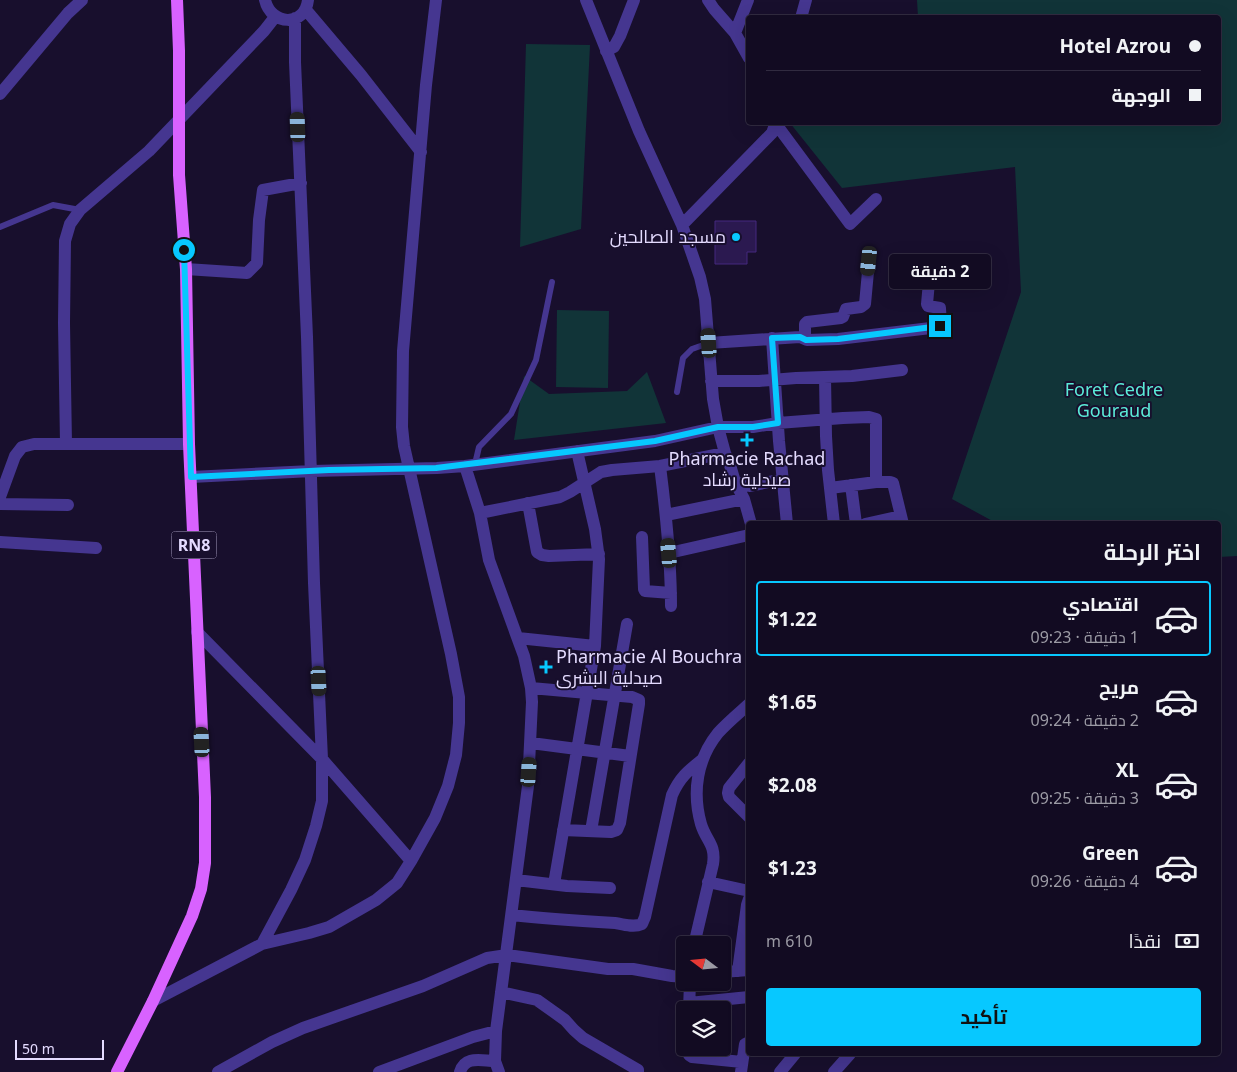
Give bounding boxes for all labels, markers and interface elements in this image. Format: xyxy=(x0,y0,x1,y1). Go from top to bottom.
text: Hotel Azrou xyxy=(1060,33,1171,59)
text: الوجهة xyxy=(1111,82,1171,108)
car xyxy=(289,112,306,142)
place label: مسجد الصالحين xyxy=(610,224,726,248)
marker: مسجد الصالحين xyxy=(730,231,742,243)
route start xyxy=(173,239,195,261)
car xyxy=(859,245,878,277)
callout: 2 دقيقة xyxy=(889,254,991,288)
text: 2 دقيقة xyxy=(911,260,969,282)
route end xyxy=(929,315,951,337)
car xyxy=(700,328,717,358)
park label: Foret Cedre Gouraud xyxy=(1065,377,1163,422)
marker: Pharmacie Rachad صيدلية رشاد xyxy=(741,434,753,446)
place label: Pharmacie Rachad صيدلية رشاد xyxy=(669,446,825,491)
road number: RN8 xyxy=(172,532,216,558)
text: اختر الرحلة xyxy=(1104,536,1201,566)
car xyxy=(660,537,677,569)
text: اقتصادي xyxy=(1063,591,1139,617)
icon: car xyxy=(1154,596,1199,641)
text: $1.22 xyxy=(768,606,817,632)
text: 1 دقيقة · 09:23 xyxy=(1031,626,1139,648)
place label: Pharmacie Al Bouchra صيدلية البشرى xyxy=(556,644,742,689)
marker: Pharmacie Al Bouchra صيدلية البشرى xyxy=(540,661,552,673)
car xyxy=(310,666,327,696)
text: مريح xyxy=(1099,674,1139,700)
icon: car xyxy=(1154,679,1199,724)
text: $1.65 xyxy=(768,689,817,715)
text: 2 دقيقة · 09:24 xyxy=(1031,709,1139,731)
car xyxy=(193,727,210,757)
car xyxy=(520,757,537,787)
text: XL xyxy=(1116,757,1139,783)
icon: car xyxy=(1154,762,1199,807)
text: $2.08 xyxy=(768,772,817,798)
text: 3 دقيقة · 09:25 xyxy=(1031,787,1139,809)
text: Green xyxy=(1082,840,1139,866)
icon: car xyxy=(1154,845,1199,890)
text: $1.23 xyxy=(768,855,817,881)
text: 4 دقيقة · 09:26 xyxy=(1031,870,1139,892)
icon: cash xyxy=(1173,927,1201,955)
text: نقدًا xyxy=(1129,928,1161,954)
text: 610 m xyxy=(766,930,813,952)
north arrow xyxy=(676,936,731,991)
map controls xyxy=(676,936,731,1056)
button: تأكيد xyxy=(766,988,1201,1046)
button: layers xyxy=(676,1001,731,1056)
scale bar xyxy=(15,1037,104,1060)
text: 50 m xyxy=(22,1039,55,1058)

